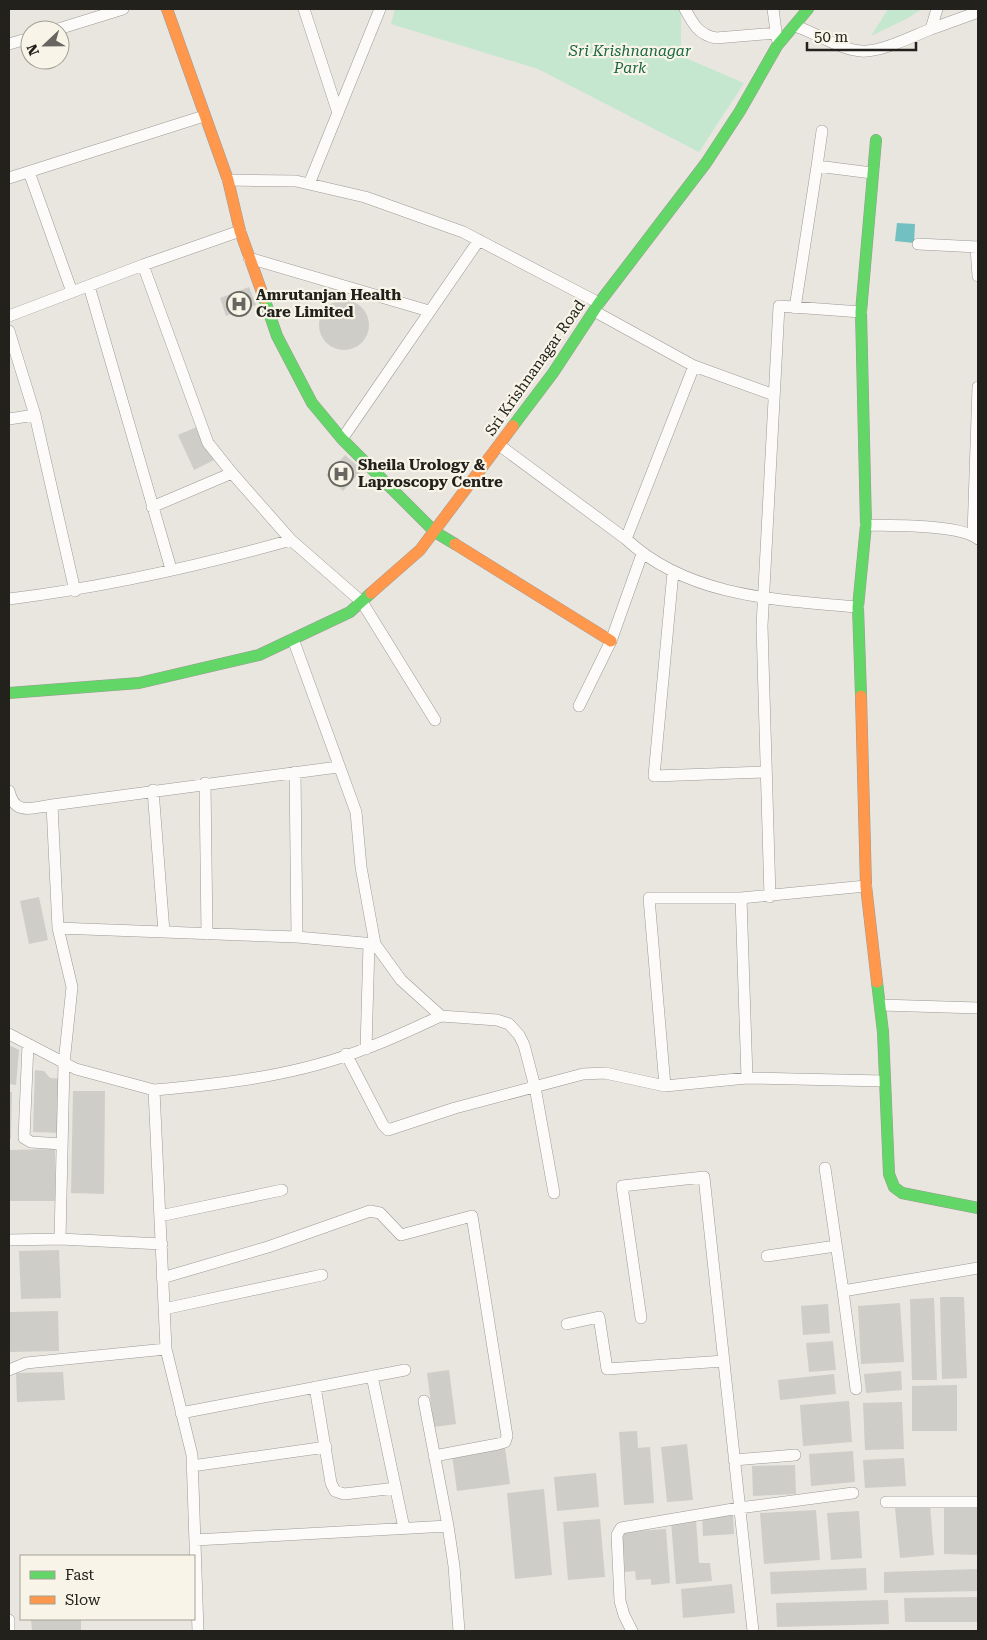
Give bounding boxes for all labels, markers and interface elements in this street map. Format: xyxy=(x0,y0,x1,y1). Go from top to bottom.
north arrow xyxy=(20,20,70,70)
scale bar xyxy=(807,20,916,52)
text: 50 m xyxy=(814,28,849,46)
text: N xyxy=(23,42,42,58)
park label: Sri Krishnanagar Park xyxy=(568,42,692,77)
place label: Amrutanjan Health Care Limited xyxy=(256,286,401,321)
hospital icon: Amrutanjan Health Care Limited xyxy=(226,291,252,317)
street label: Sri Krishnanagar Road xyxy=(481,296,589,439)
place label: Sheila Urology & Laproscopy Centre xyxy=(358,456,503,491)
hospital icon: Sheila Urology & Laproscopy Centre xyxy=(328,461,354,487)
legend xyxy=(20,1555,195,1620)
text: Fast xyxy=(65,1566,95,1584)
text: Slow xyxy=(65,1591,101,1609)

